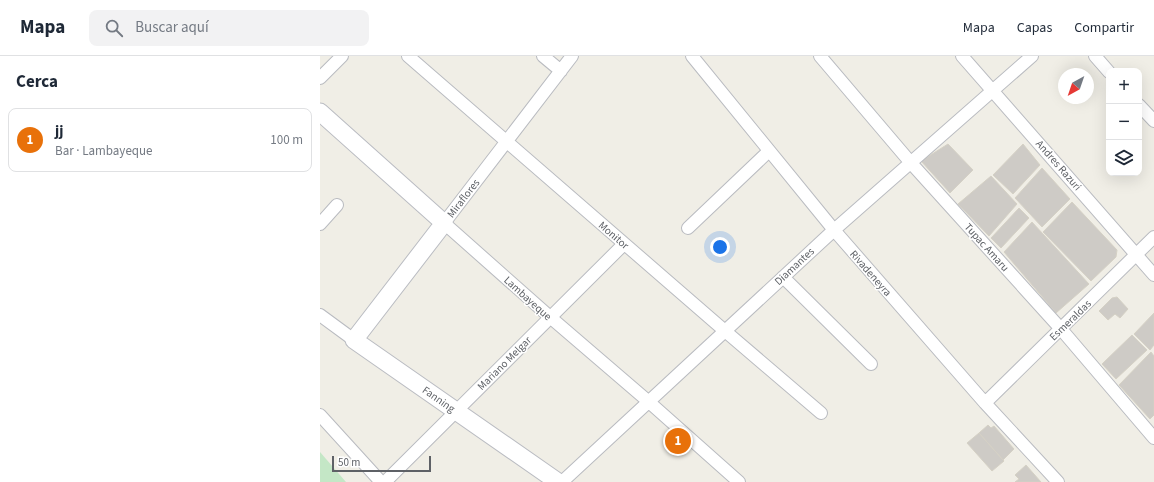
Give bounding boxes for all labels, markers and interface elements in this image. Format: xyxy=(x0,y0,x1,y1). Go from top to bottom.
search box xyxy=(89,10,369,46)
text: Mapa xyxy=(20,14,65,41)
icon: search xyxy=(103,17,125,39)
text: Buscar aquí xyxy=(135,17,209,38)
text: Mapa xyxy=(963,18,995,38)
text: Capas xyxy=(1017,18,1052,38)
text: Compartir xyxy=(1074,18,1134,38)
north arrow xyxy=(1058,68,1094,104)
map controls xyxy=(1106,68,1142,176)
button: + xyxy=(1106,68,1142,104)
text: Cerca xyxy=(16,70,58,94)
button: − xyxy=(1106,104,1142,140)
text: jj xyxy=(55,121,63,142)
text: 1 xyxy=(27,131,33,149)
text: 100 m xyxy=(270,131,303,149)
street label: Andres Razuri xyxy=(1032,137,1085,194)
button: layers xyxy=(1106,140,1142,176)
text: Bar · Lambayeque xyxy=(55,142,153,160)
street label: Miraflores xyxy=(443,175,484,221)
street label: Monitor xyxy=(595,218,632,253)
street label: Tupac Amaru xyxy=(961,220,1012,275)
your location xyxy=(710,237,730,257)
street label: Diamantes xyxy=(771,244,818,289)
street label: Rivadeneyra xyxy=(846,247,895,300)
street label: Lambayeque xyxy=(501,273,555,324)
street label: Esmeraldas xyxy=(1046,296,1095,344)
street label: Mariano Melgar xyxy=(474,333,535,394)
street label: Fanning xyxy=(419,383,458,416)
pin: 1 xyxy=(665,426,691,456)
scale bar xyxy=(332,454,431,473)
text: 50 m xyxy=(338,455,360,470)

